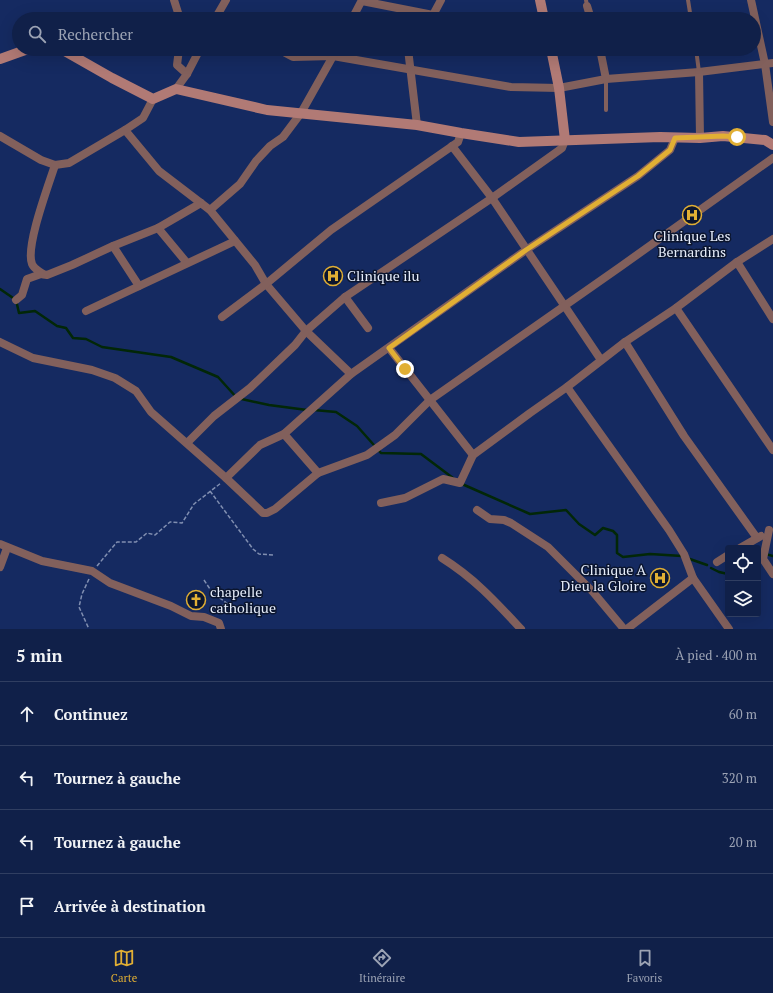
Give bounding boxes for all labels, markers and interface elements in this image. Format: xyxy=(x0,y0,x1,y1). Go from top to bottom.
search box xyxy=(12,12,761,56)
icon: search xyxy=(26,23,48,45)
text: Rechercher xyxy=(58,24,133,44)
route start xyxy=(728,128,746,146)
hospital icon: Clinique Les Bernardins xyxy=(681,204,703,226)
place label: Clinique Les Bernardins xyxy=(654,226,730,261)
hospital icon: Clinique ilu xyxy=(322,265,344,287)
place label: Clinique ilu xyxy=(347,266,420,285)
route end xyxy=(396,360,414,378)
map controls xyxy=(725,545,761,617)
button: locate xyxy=(725,545,761,581)
place label: Clinique A Dieu la Gloire xyxy=(560,560,646,595)
hospital icon: Clinique A Dieu la Gloire xyxy=(649,567,671,589)
button: layers xyxy=(725,581,761,617)
place label: chapelle catholique xyxy=(210,582,276,617)
church icon: chapelle catholique xyxy=(185,589,207,611)
text: 5 min xyxy=(16,644,63,667)
text: À pied · 400 m xyxy=(676,646,757,664)
icon: ahead xyxy=(16,703,38,725)
text: Continuez xyxy=(54,704,128,724)
text: 60 m xyxy=(729,705,757,723)
icon: left xyxy=(16,767,38,789)
text: Tournez à gauche xyxy=(54,768,181,788)
text: 320 m xyxy=(722,769,757,787)
icon: left xyxy=(16,831,38,853)
text: Tournez à gauche xyxy=(54,832,181,852)
text: 20 m xyxy=(729,833,757,851)
icon: arrive xyxy=(16,895,38,917)
text: Arrivée à destination xyxy=(54,896,206,916)
tab: Carte xyxy=(111,947,137,985)
tab: Itinéraire xyxy=(359,947,405,985)
tab: Favoris xyxy=(627,947,662,985)

